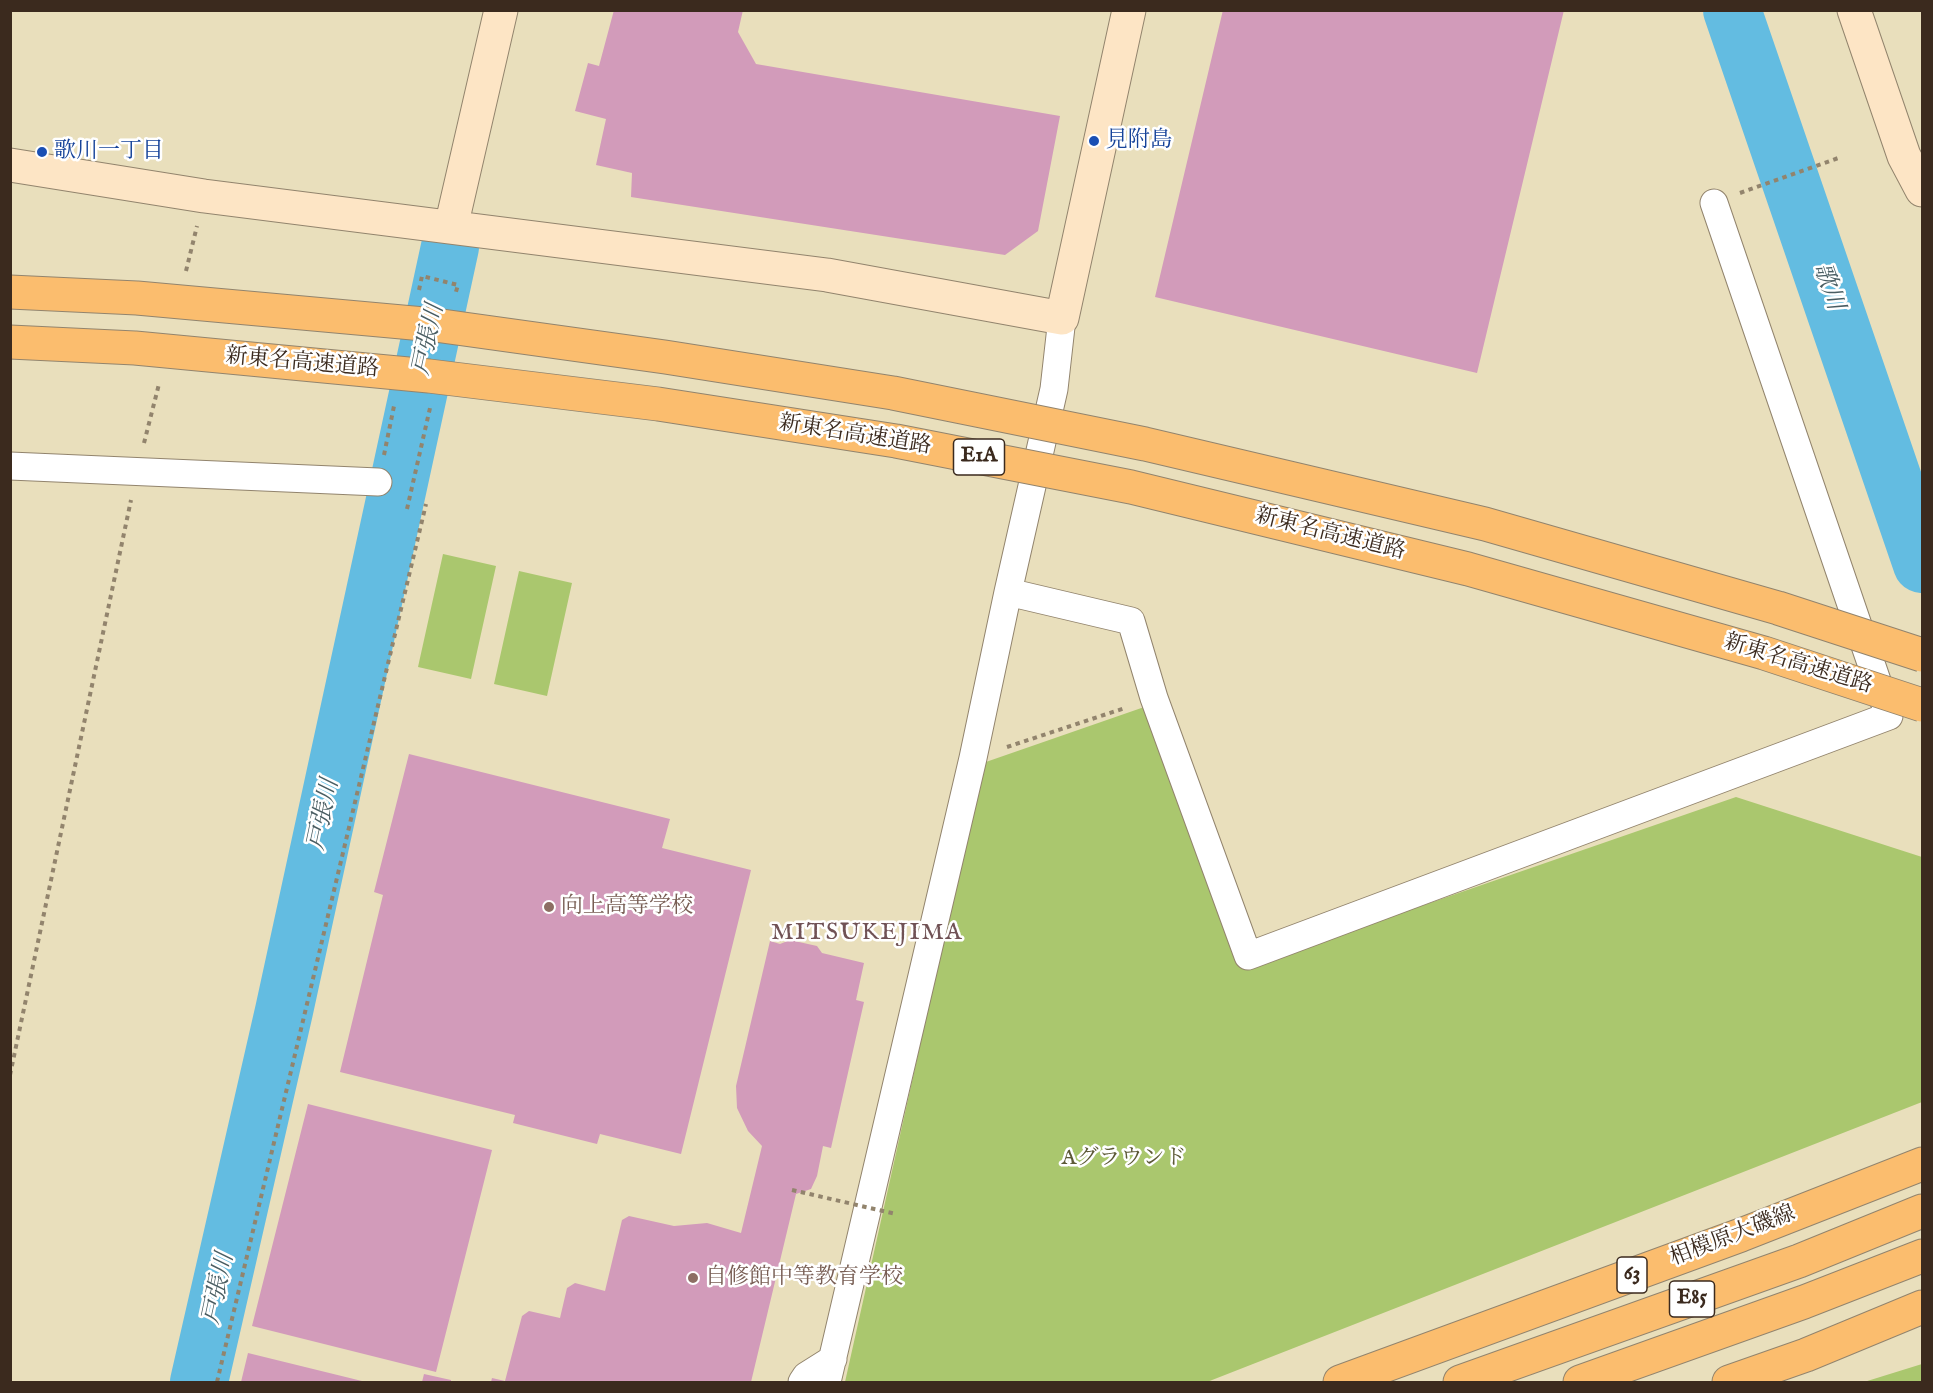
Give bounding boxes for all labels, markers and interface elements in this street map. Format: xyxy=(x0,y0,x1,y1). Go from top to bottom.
place label: 見附島 xyxy=(1106,128,1172,154)
marker: 見附島 xyxy=(1087,134,1101,148)
place label: 歌川一丁目 xyxy=(54,139,164,165)
marker: 歌川一丁目 xyxy=(35,145,49,159)
water label: 歌川 xyxy=(1806,260,1848,314)
water label: 戸張川 xyxy=(408,302,452,378)
street label: 新東名高速道路 xyxy=(224,344,380,384)
street label: 新東名高速道路 xyxy=(777,411,933,461)
road number: E1A xyxy=(954,439,1004,475)
street label: 新東名高速道路 xyxy=(1252,504,1408,566)
street label: 新東名高速道路 xyxy=(1721,630,1875,700)
water label: 戸張川 xyxy=(303,777,347,853)
place label: 向上高等学校 xyxy=(561,894,693,920)
marker: 向上高等学校 xyxy=(542,900,556,914)
district label: MITSUKEJIMA xyxy=(771,920,963,948)
park label: Aグラウンド xyxy=(1062,1146,1186,1172)
street label: 相模原大磯線 xyxy=(1667,1201,1799,1273)
water label: 戸張川 xyxy=(198,1251,242,1327)
road number: 63 xyxy=(1617,1257,1647,1293)
place label: 自修館中等教育学校 xyxy=(705,1265,903,1291)
marker: 自修館中等教育学校 xyxy=(686,1271,700,1285)
road number: E85 xyxy=(1670,1281,1714,1317)

